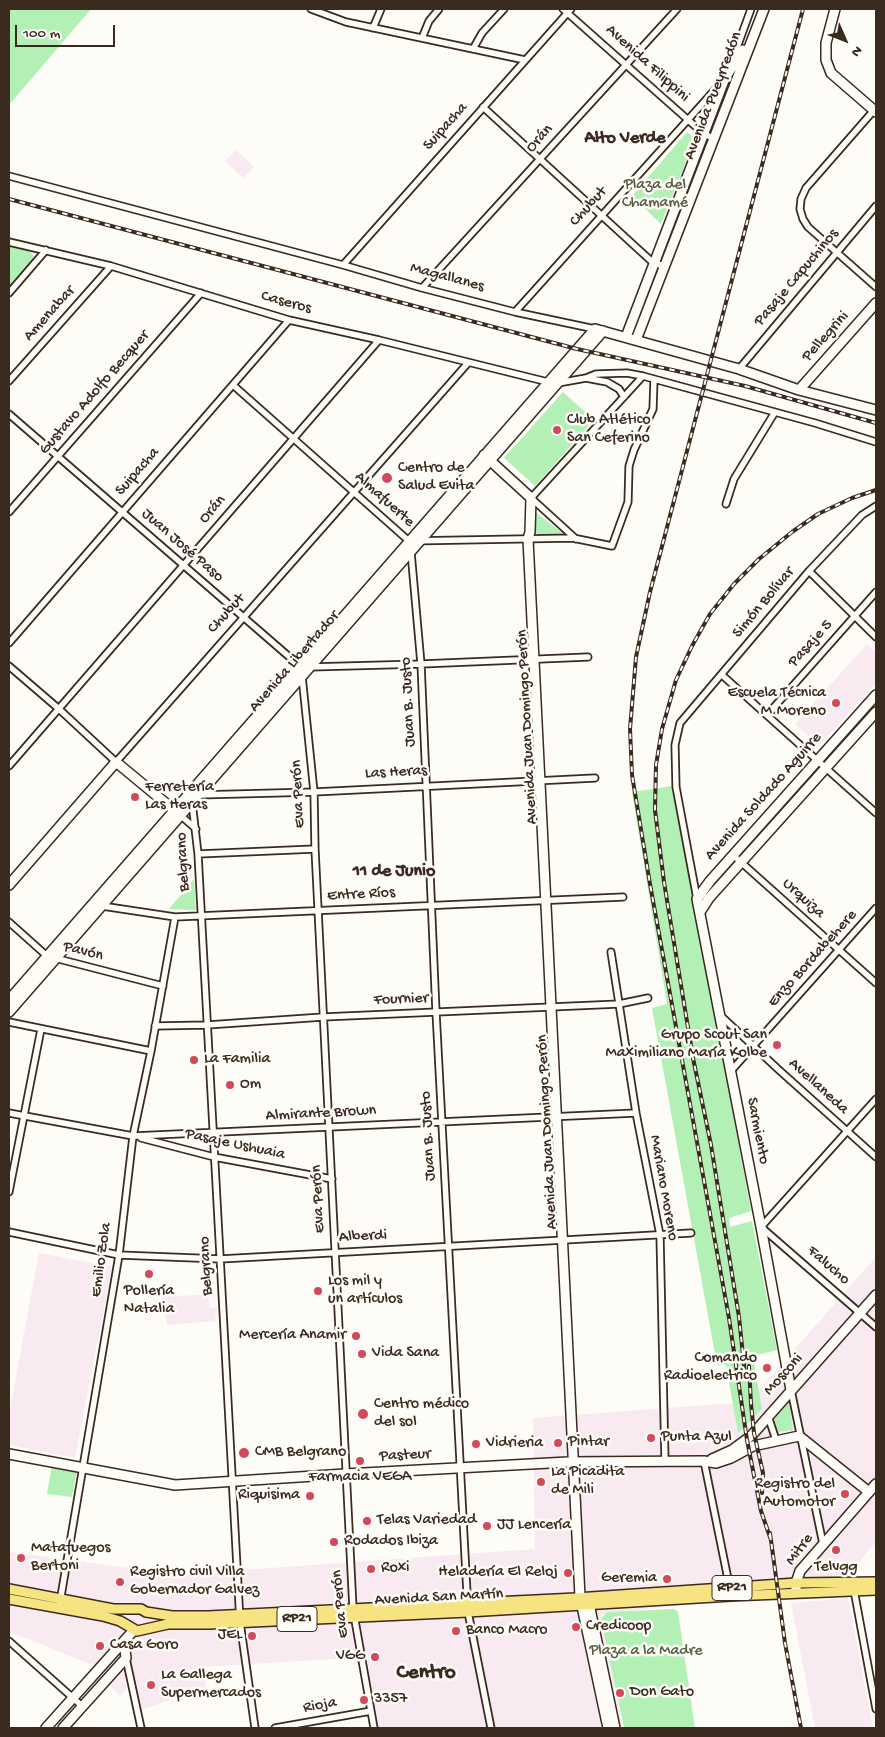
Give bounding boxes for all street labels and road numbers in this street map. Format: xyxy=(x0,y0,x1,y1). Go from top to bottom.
street label: Avenida Filippini xyxy=(601,21,693,107)
street label: Avenida Pueyrredón xyxy=(681,29,747,163)
street label: Suipacha xyxy=(419,99,473,155)
street label: Orán xyxy=(522,121,558,157)
street label: Chubut xyxy=(566,183,612,231)
street label: Pasaje Capuchinos xyxy=(751,225,843,331)
street label: Magallanes xyxy=(408,259,486,297)
street label: Amenabar xyxy=(20,282,80,346)
street label: Caseros xyxy=(259,287,313,319)
street label: Pellegrini xyxy=(798,308,854,366)
street label: Gustavo Adolfo Becquer xyxy=(36,327,154,459)
street label: Suipacha xyxy=(112,444,164,500)
street label: Almafuerte xyxy=(350,468,418,532)
street label: Orán xyxy=(195,492,231,528)
street label: Juan José Paso xyxy=(137,505,227,587)
street label: Simón Bolívar xyxy=(729,563,799,643)
street label: Chubut xyxy=(204,590,250,638)
street label: Avenida Libertador xyxy=(246,607,344,717)
street label: Pasaje 5 xyxy=(785,616,837,672)
street label: Avenida Juan Domingo Perón xyxy=(513,629,543,825)
street label: Juan B. Justo xyxy=(397,657,421,747)
street label: Avenida Soldado Aguirre xyxy=(701,729,827,865)
street label: Eva Perón xyxy=(288,759,310,829)
street label: Las Heras xyxy=(364,762,428,784)
street label: Belgrano xyxy=(173,832,195,892)
street label: Urquiza xyxy=(777,875,829,923)
street label: Entre Ríos xyxy=(327,884,395,906)
street label: Enzo Bordabehere xyxy=(764,906,862,1012)
street label: Pavón xyxy=(61,938,105,966)
street label: Fournier xyxy=(373,989,429,1011)
street label: Avenida Juan Domingo Perón xyxy=(533,1034,563,1230)
street label: Avellaneda xyxy=(784,1055,852,1119)
street label: Juan B. Justo xyxy=(417,1091,441,1181)
street label: Sarmiento xyxy=(741,1096,773,1166)
street label: Almirante Brown xyxy=(265,1102,377,1126)
street label: Pasaje Ushuaia xyxy=(183,1125,287,1165)
street label: Mariano Moreno xyxy=(644,1134,682,1242)
street label: Eva Perón xyxy=(308,1164,330,1234)
street label: Emilio Zola xyxy=(87,1222,117,1298)
street label: Alberdi xyxy=(338,1226,388,1248)
street label: Belgrano xyxy=(196,1236,218,1296)
street label: Falucho xyxy=(803,1242,853,1290)
street label: Mosconi xyxy=(760,1350,808,1400)
street label: Pasteur xyxy=(379,1445,431,1467)
street label: Mitre xyxy=(782,1530,818,1570)
street label: Eva Perón xyxy=(328,1569,354,1639)
road number: RP21 xyxy=(712,1576,752,1600)
street label: Avenida San Martín xyxy=(374,1585,504,1611)
road number: RP21 xyxy=(277,1606,317,1632)
street label: Rioja xyxy=(302,1694,338,1718)

